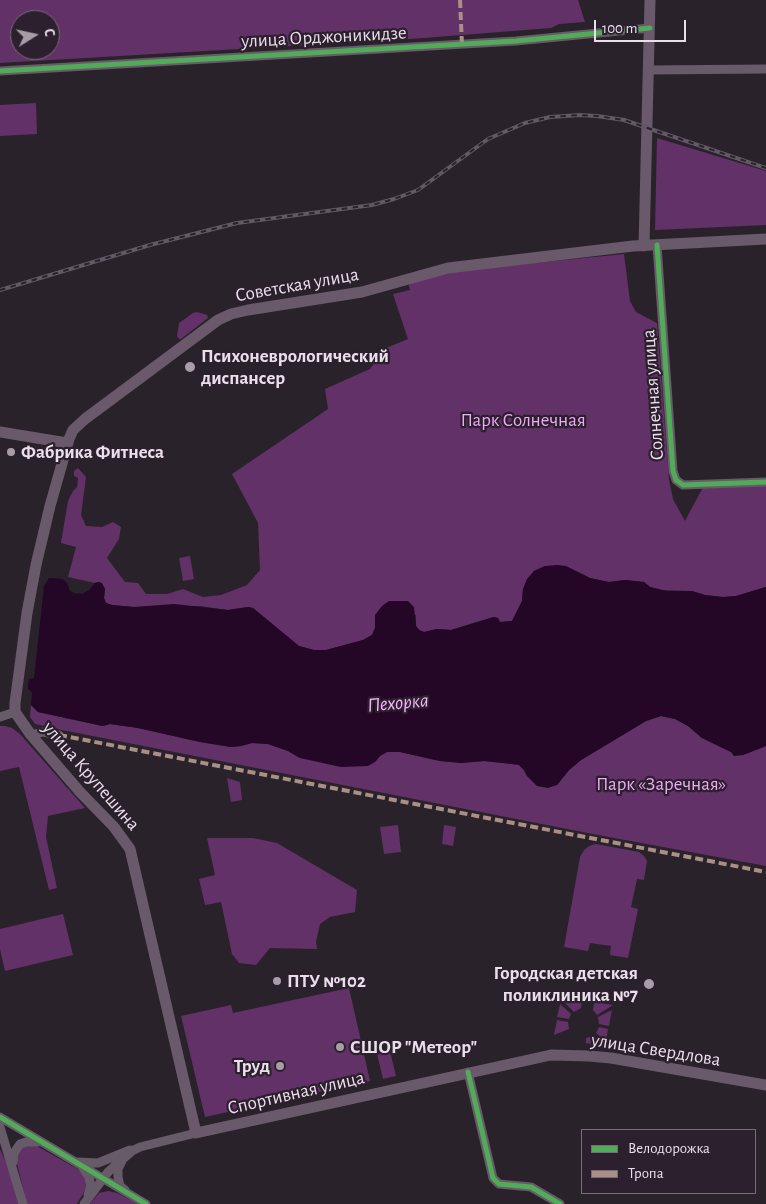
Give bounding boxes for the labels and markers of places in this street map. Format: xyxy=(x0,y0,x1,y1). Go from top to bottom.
place label: Психоневрологический диспансер xyxy=(201,345,389,389)
marker: Психоневрологический диспансер xyxy=(183,360,197,374)
place label: Фабрика Фитнеса xyxy=(21,441,164,463)
marker: Фабрика Фитнеса xyxy=(5,446,17,458)
place label: Городская детская поликлиника №7 xyxy=(494,962,638,1006)
place label: ПТУ №102 xyxy=(287,970,366,992)
marker: ПТУ №102 xyxy=(271,975,283,987)
marker: Городская детская поликлиника №7 xyxy=(642,977,656,991)
place label: СШОР "Метеор" xyxy=(350,1036,477,1058)
marker: СШОР "Метеор" xyxy=(334,1041,346,1053)
place label: Труд xyxy=(234,1055,270,1077)
marker: Труд xyxy=(274,1060,286,1072)

